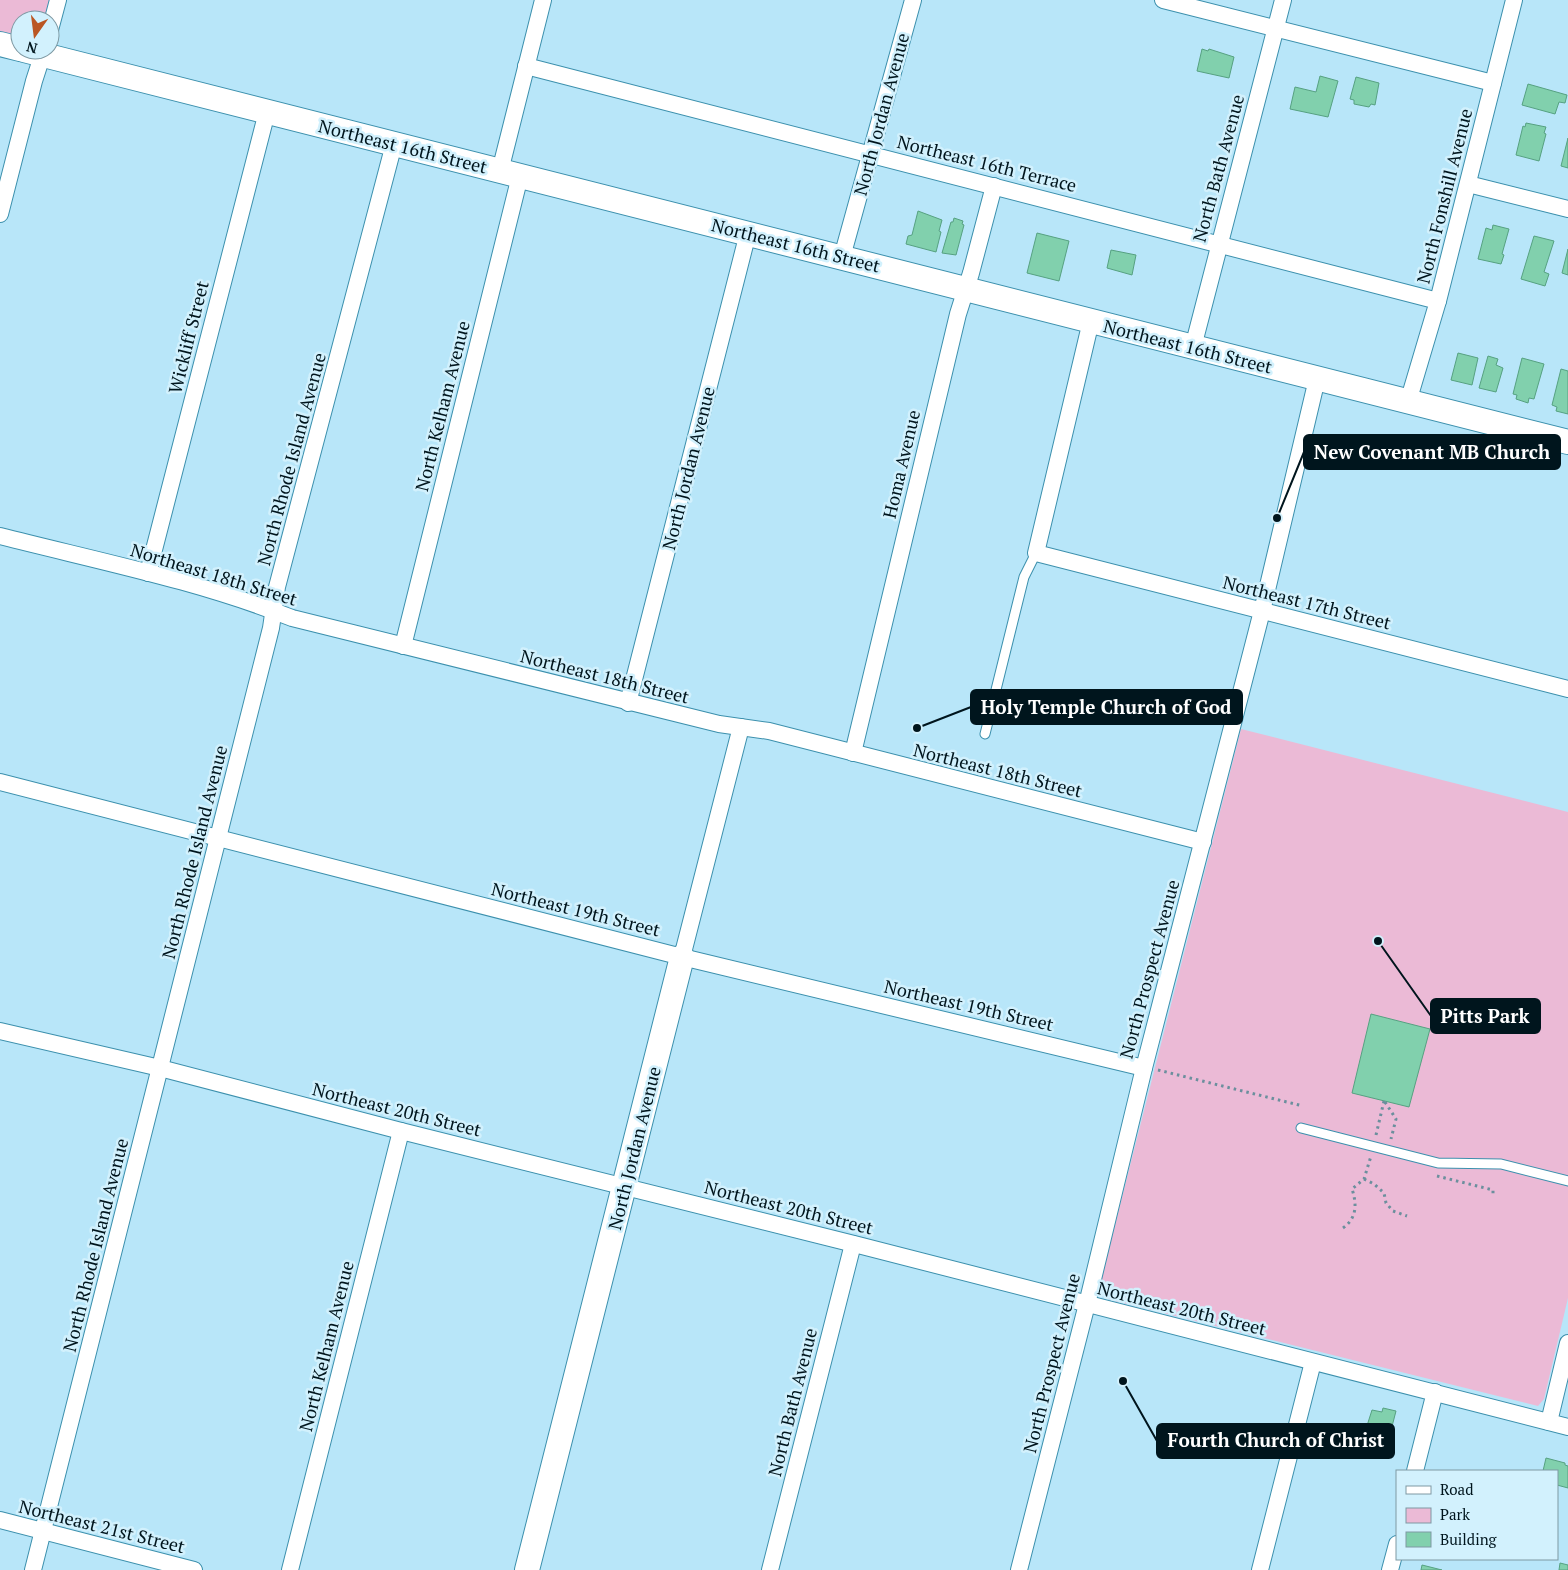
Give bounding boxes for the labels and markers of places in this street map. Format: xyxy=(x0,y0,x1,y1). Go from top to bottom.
callout: New Covenant MB Church xyxy=(1304,435,1560,469)
callout: Holy Temple Church of God xyxy=(971,690,1242,724)
callout: Pitts Park xyxy=(1431,999,1540,1033)
callout: Fourth Church of Christ xyxy=(1157,1424,1394,1458)

